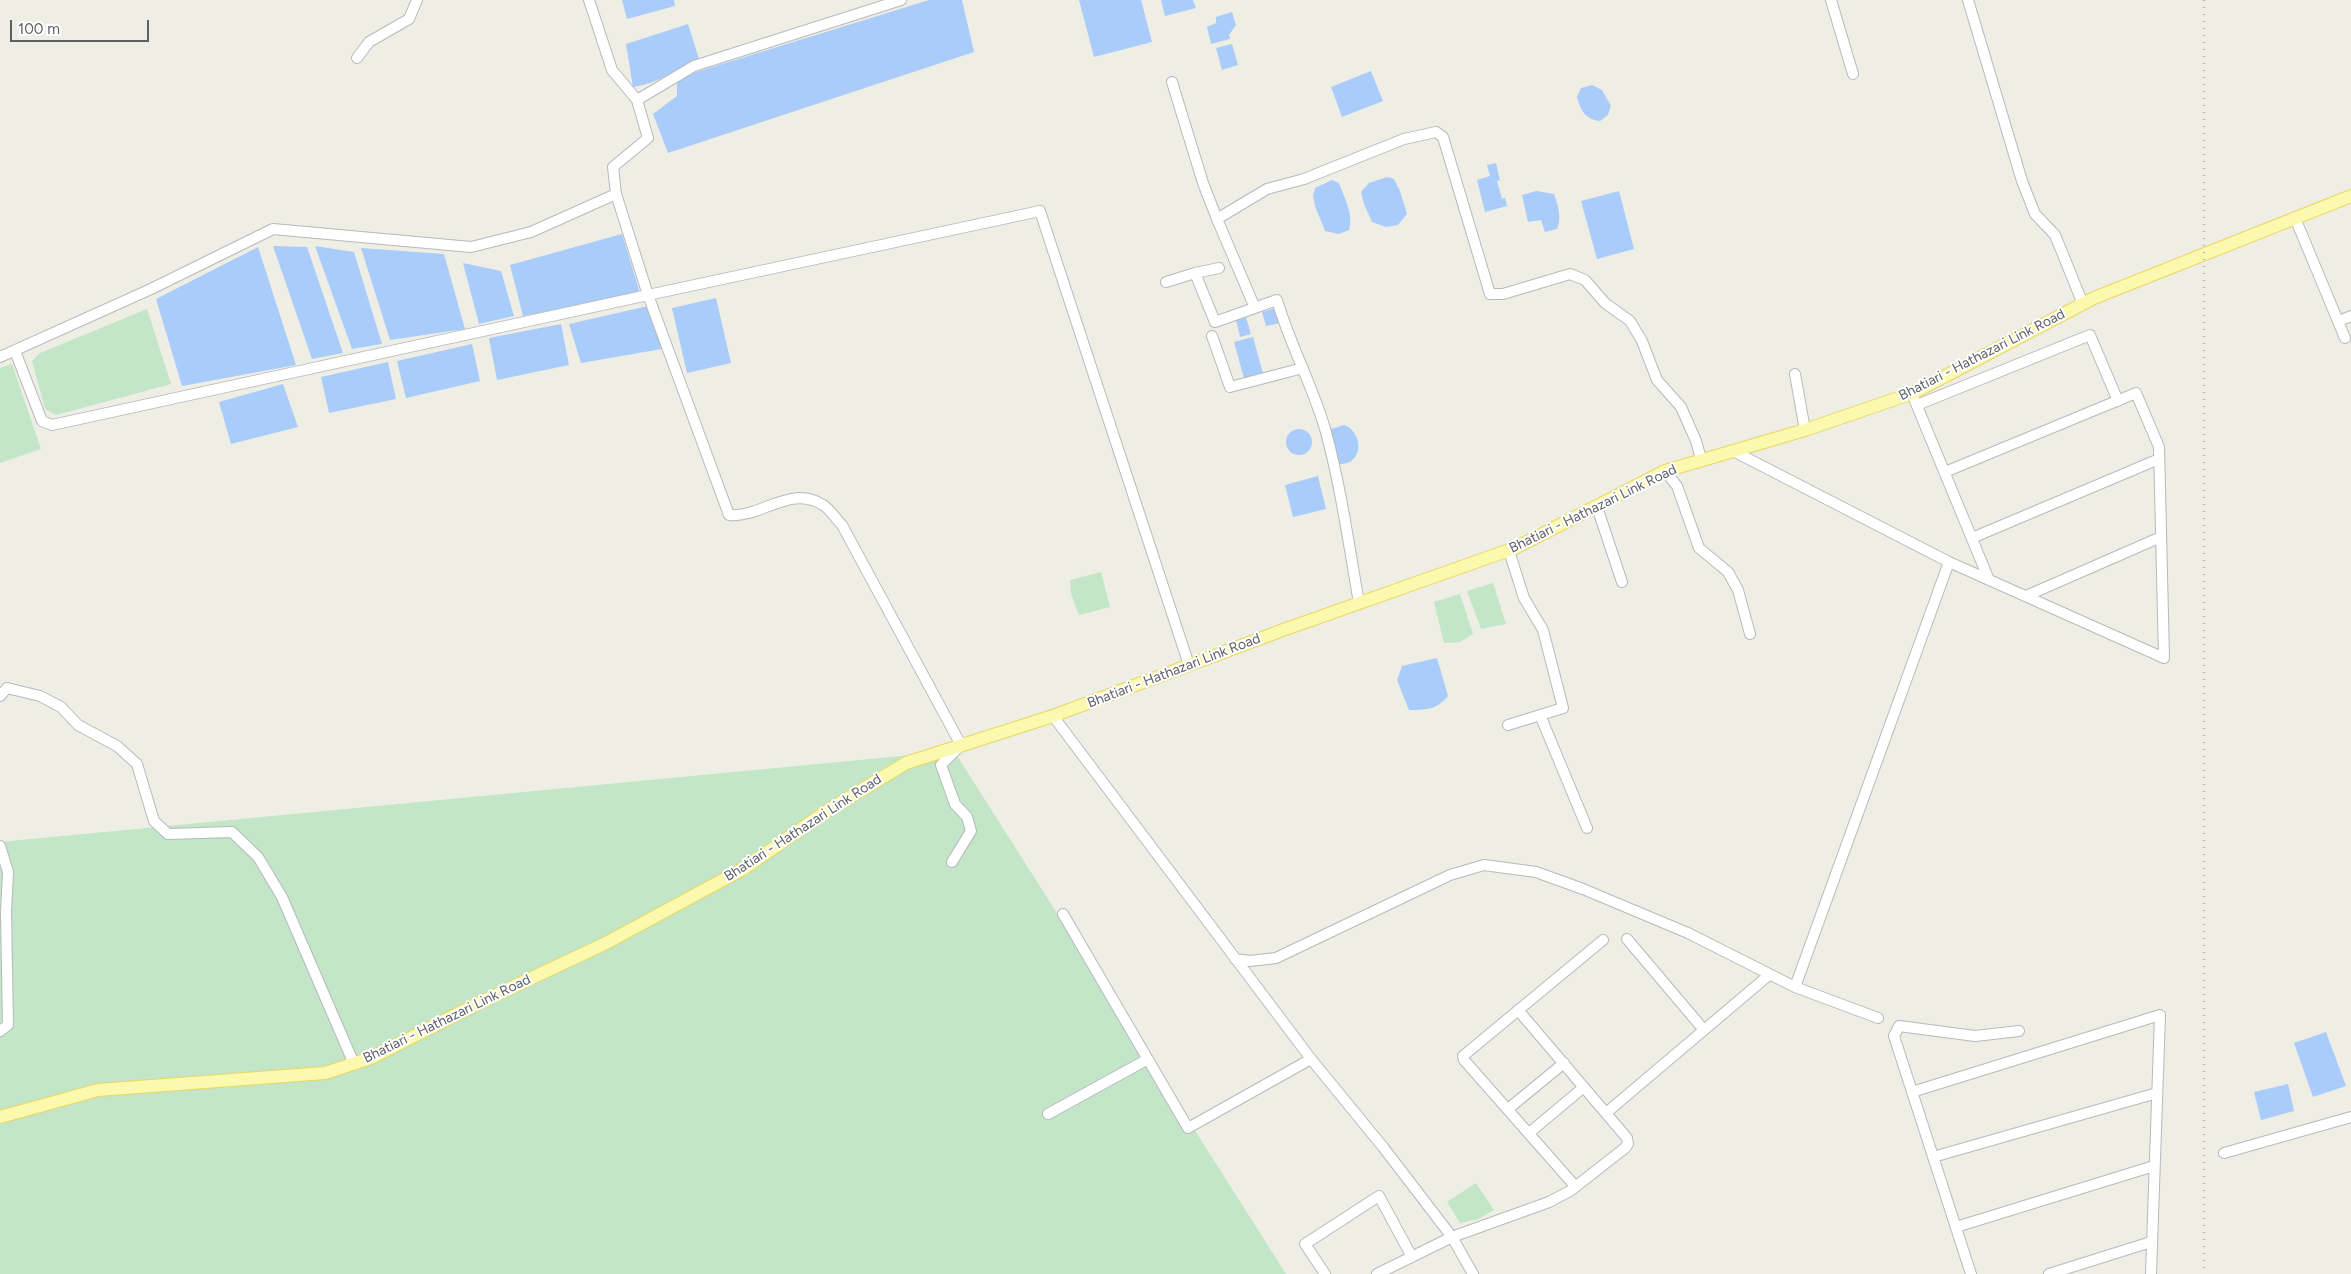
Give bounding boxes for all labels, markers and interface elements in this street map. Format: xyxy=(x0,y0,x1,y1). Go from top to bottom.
scale bar xyxy=(12,10,151,42)
text: 100 m xyxy=(18,20,60,38)
street label: Bhatiari - Hathazari Link Road xyxy=(1896,306,2068,404)
street label: Bhatiari - Hathazari Link Road xyxy=(1507,461,1679,557)
street label: Bhatiari - Hathazari Link Road xyxy=(1085,630,1263,712)
street label: Bhatiari - Hathazari Link Road xyxy=(721,771,885,885)
street label: Bhatiari - Hathazari Link Road xyxy=(361,971,533,1067)

